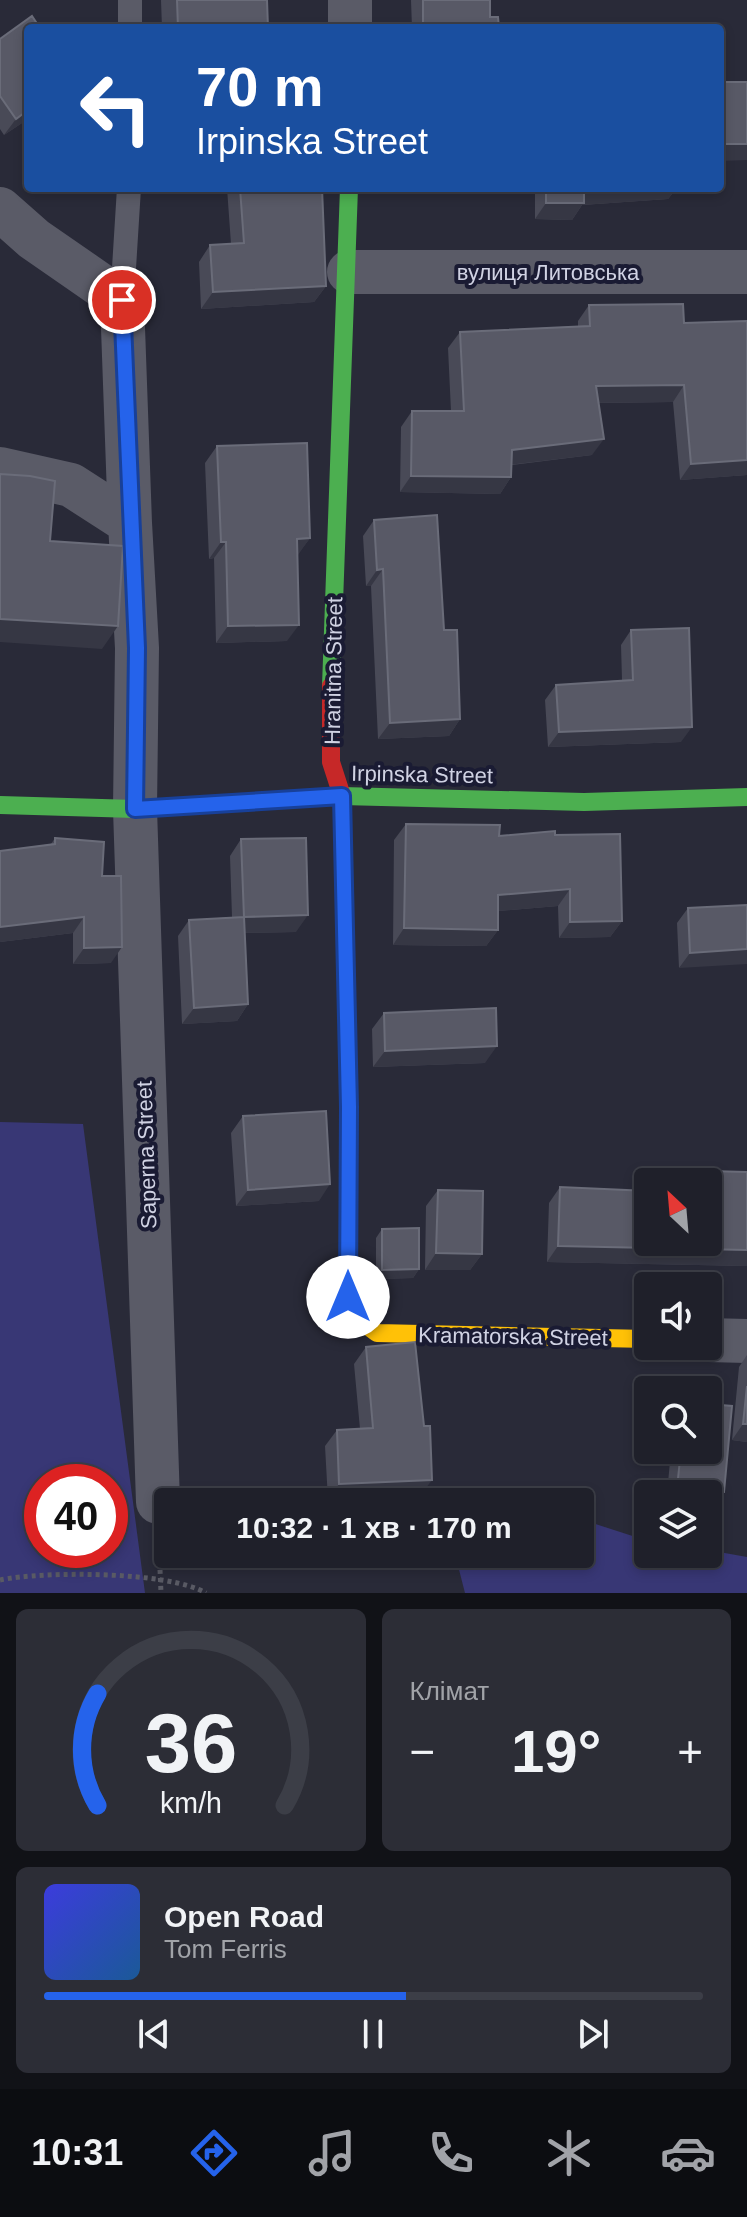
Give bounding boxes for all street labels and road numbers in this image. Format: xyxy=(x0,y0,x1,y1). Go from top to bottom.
street label: вулиця Литовська xyxy=(457,260,640,285)
street label: Hranitna Street xyxy=(320,597,347,745)
street label: Irpinska Street xyxy=(351,761,493,788)
street label: Saperna Street xyxy=(131,1081,162,1229)
street label: Kramatorska Street xyxy=(418,1322,608,1351)

